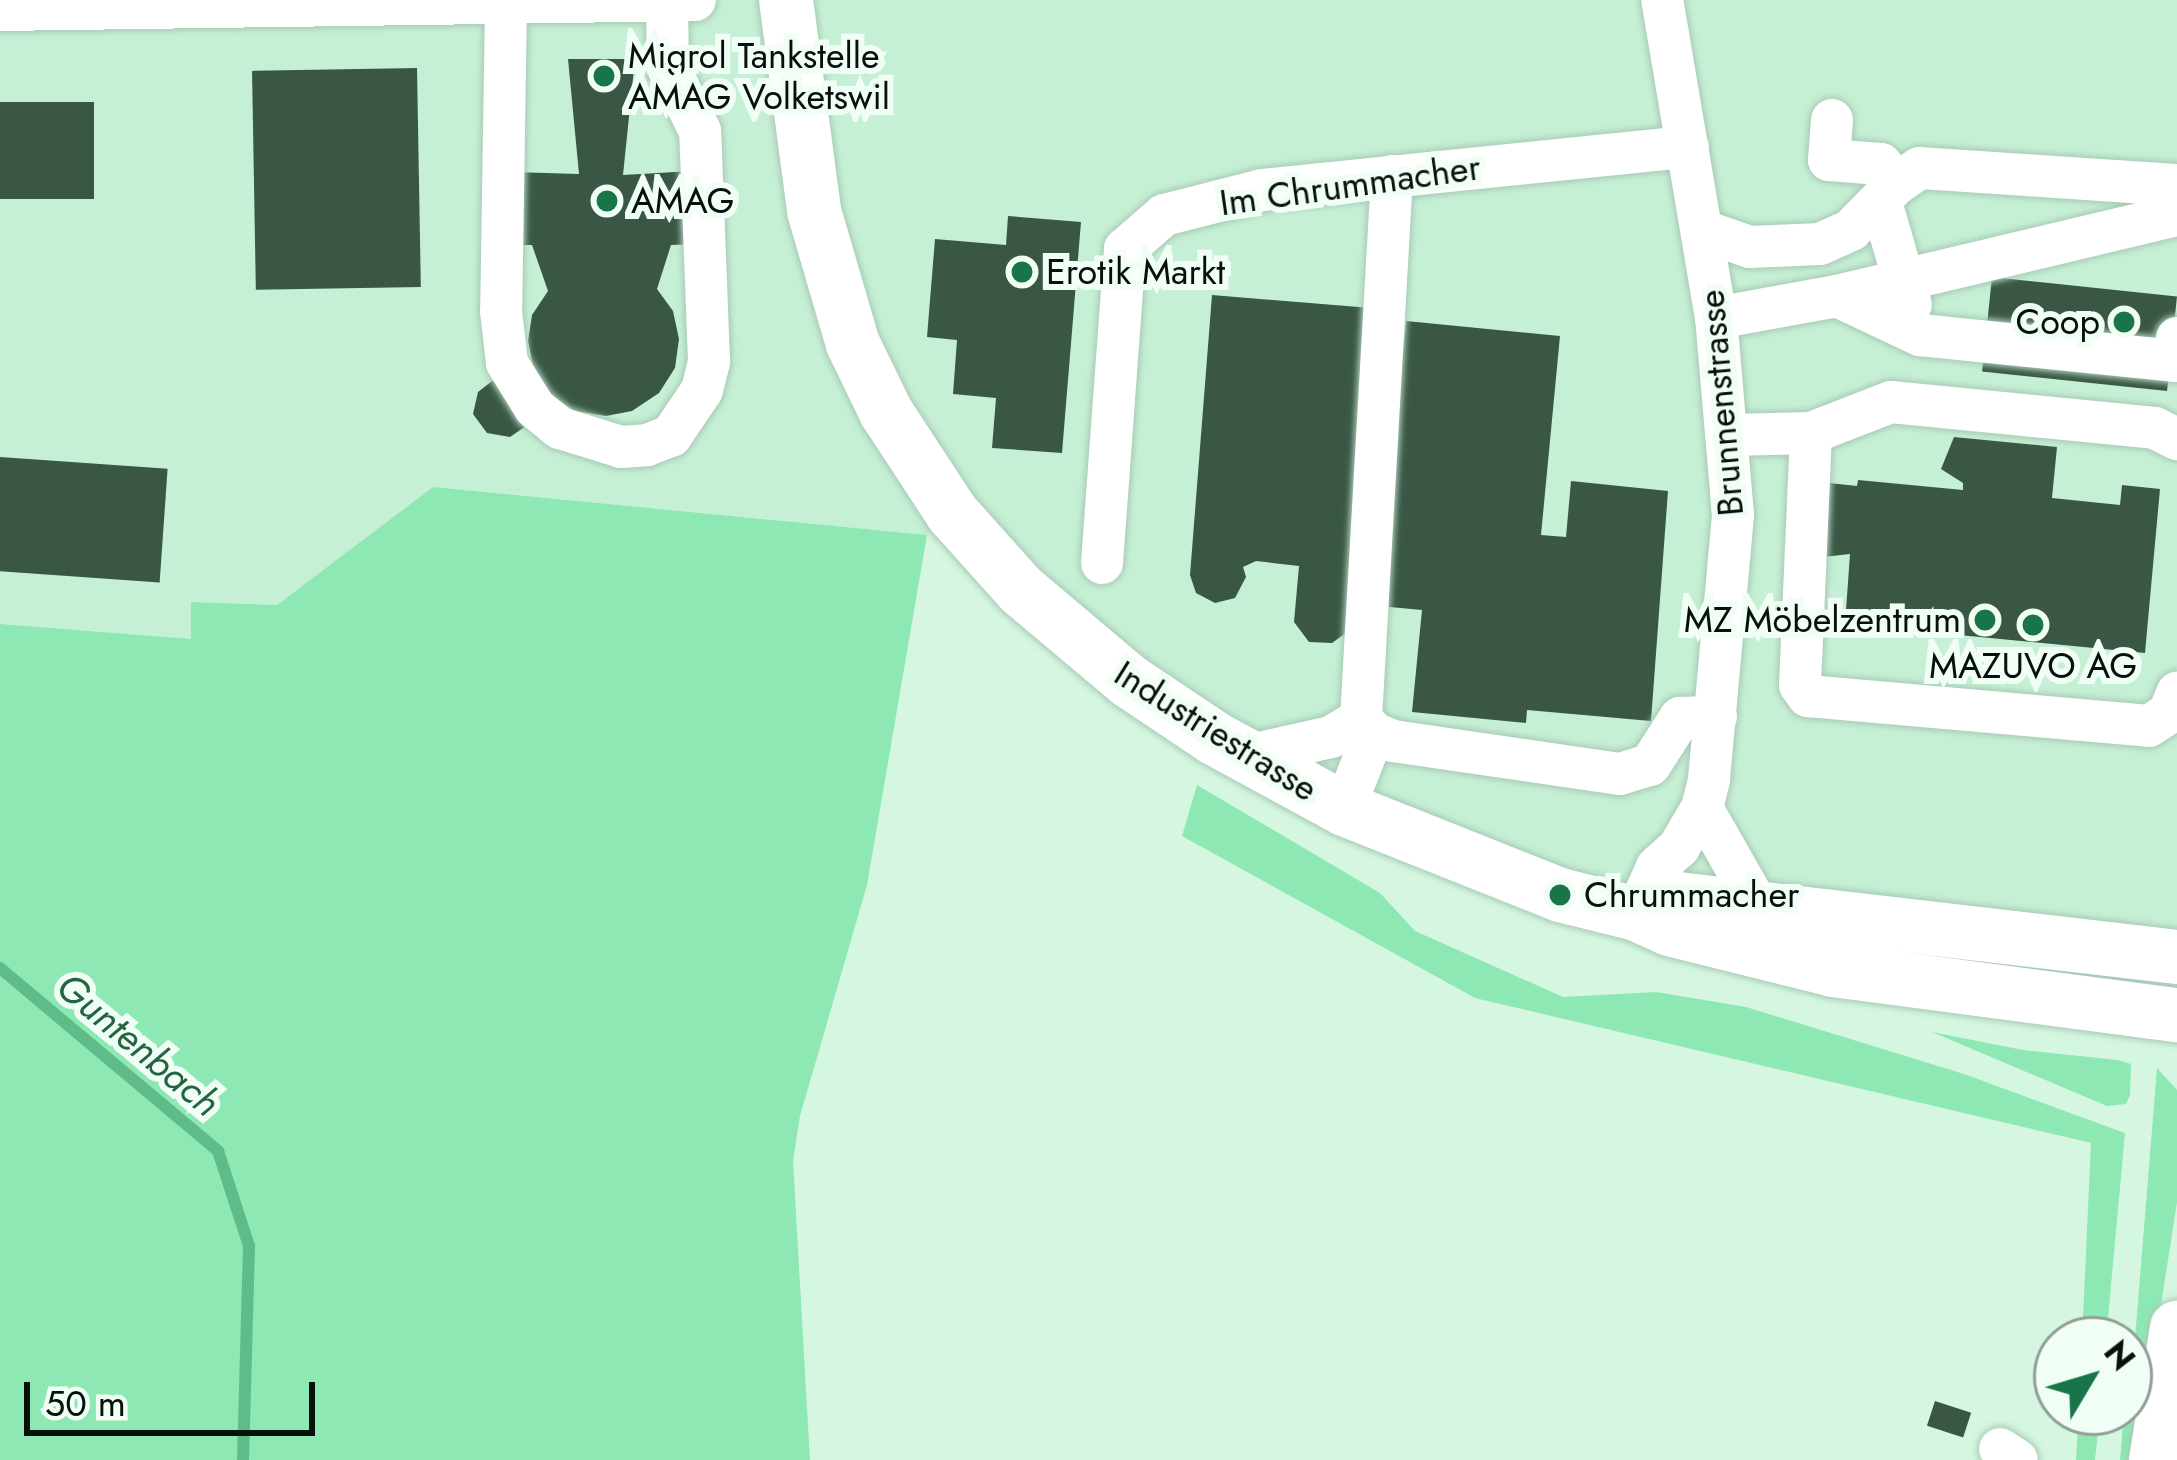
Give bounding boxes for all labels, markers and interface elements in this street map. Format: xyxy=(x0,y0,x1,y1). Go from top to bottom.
place label: Migrol Tankstelle AMAG Volketswil xyxy=(628,33,890,118)
marker: Migrol Tankstelle AMAG Volketswil xyxy=(591,63,617,89)
street label: Im Chrummacher xyxy=(1217,145,1483,225)
place label: AMAG xyxy=(631,179,734,223)
marker: AMAG xyxy=(594,188,620,214)
place label: Erotik Markt xyxy=(1046,250,1225,294)
marker: Erotik Markt xyxy=(1009,259,1035,285)
street label: Brunnenstrasse xyxy=(1690,288,1752,518)
place label: Coop xyxy=(2016,300,2100,344)
marker: Coop xyxy=(2111,309,2137,335)
place label: MZ Möbelzentrum xyxy=(1684,598,1961,642)
marker: MZ Möbelzentrum xyxy=(1972,607,1998,633)
marker: MAZUVO AG xyxy=(2020,612,2046,638)
place label: MAZUVO AG xyxy=(1929,644,2137,688)
street label: Industriestrasse xyxy=(1107,652,1325,810)
place label: Chrummacher xyxy=(1584,873,1799,917)
marker: Chrummacher xyxy=(1547,882,1573,908)
water label: Guntenbach xyxy=(47,963,229,1127)
north arrow xyxy=(2033,1316,2153,1436)
text: N xyxy=(2093,1331,2146,1380)
scale bar xyxy=(30,1358,321,1432)
text: 50 m xyxy=(45,1377,126,1429)

